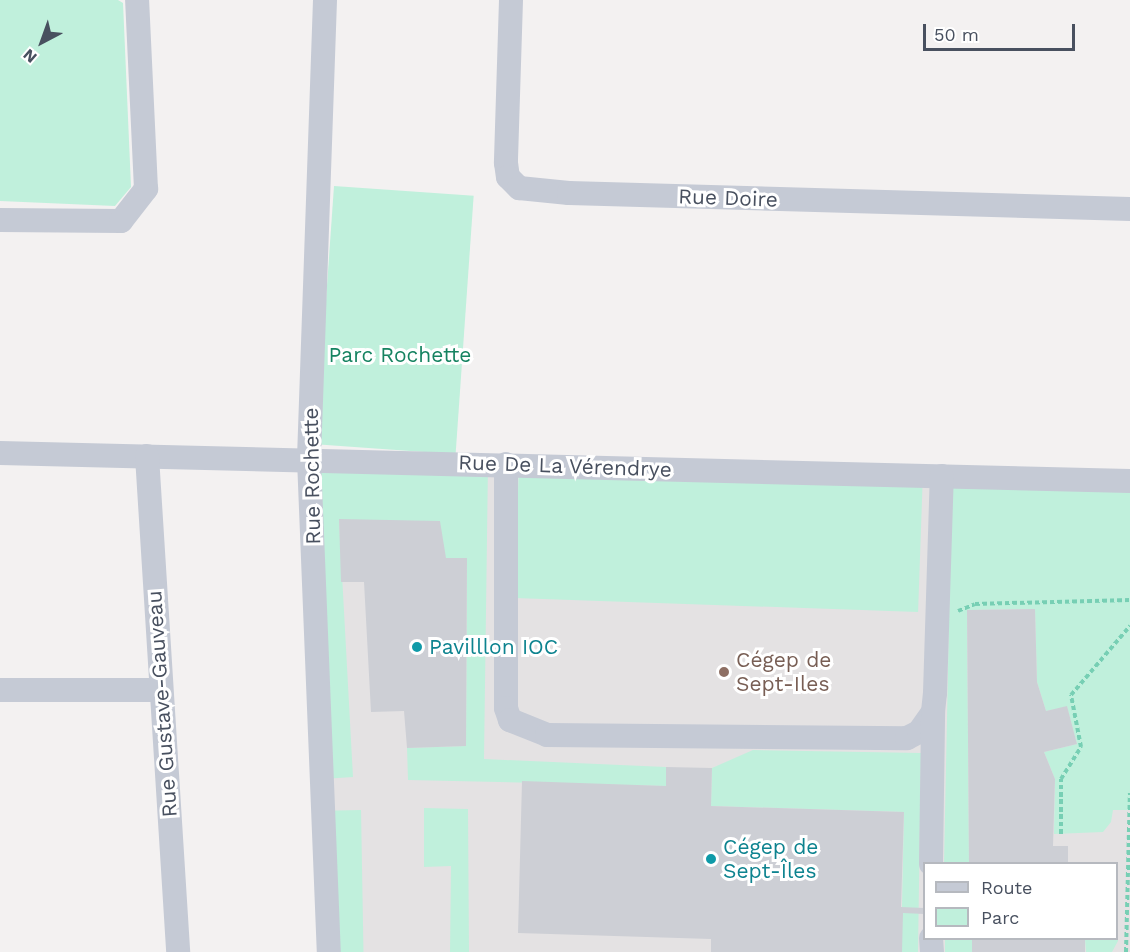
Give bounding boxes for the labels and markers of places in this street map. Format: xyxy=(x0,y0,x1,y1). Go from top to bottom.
place label: Pavilllon IOC xyxy=(429,634,558,660)
marker: Pavilllon IOC xyxy=(410,640,424,654)
place label: Cégep de Sept-Iles xyxy=(736,647,831,697)
marker: Cégep de Sept-Iles xyxy=(717,665,731,679)
place label: Cégep de Sept-Îles xyxy=(723,834,818,884)
marker: Cégep de Sept-Îles xyxy=(704,852,718,866)

